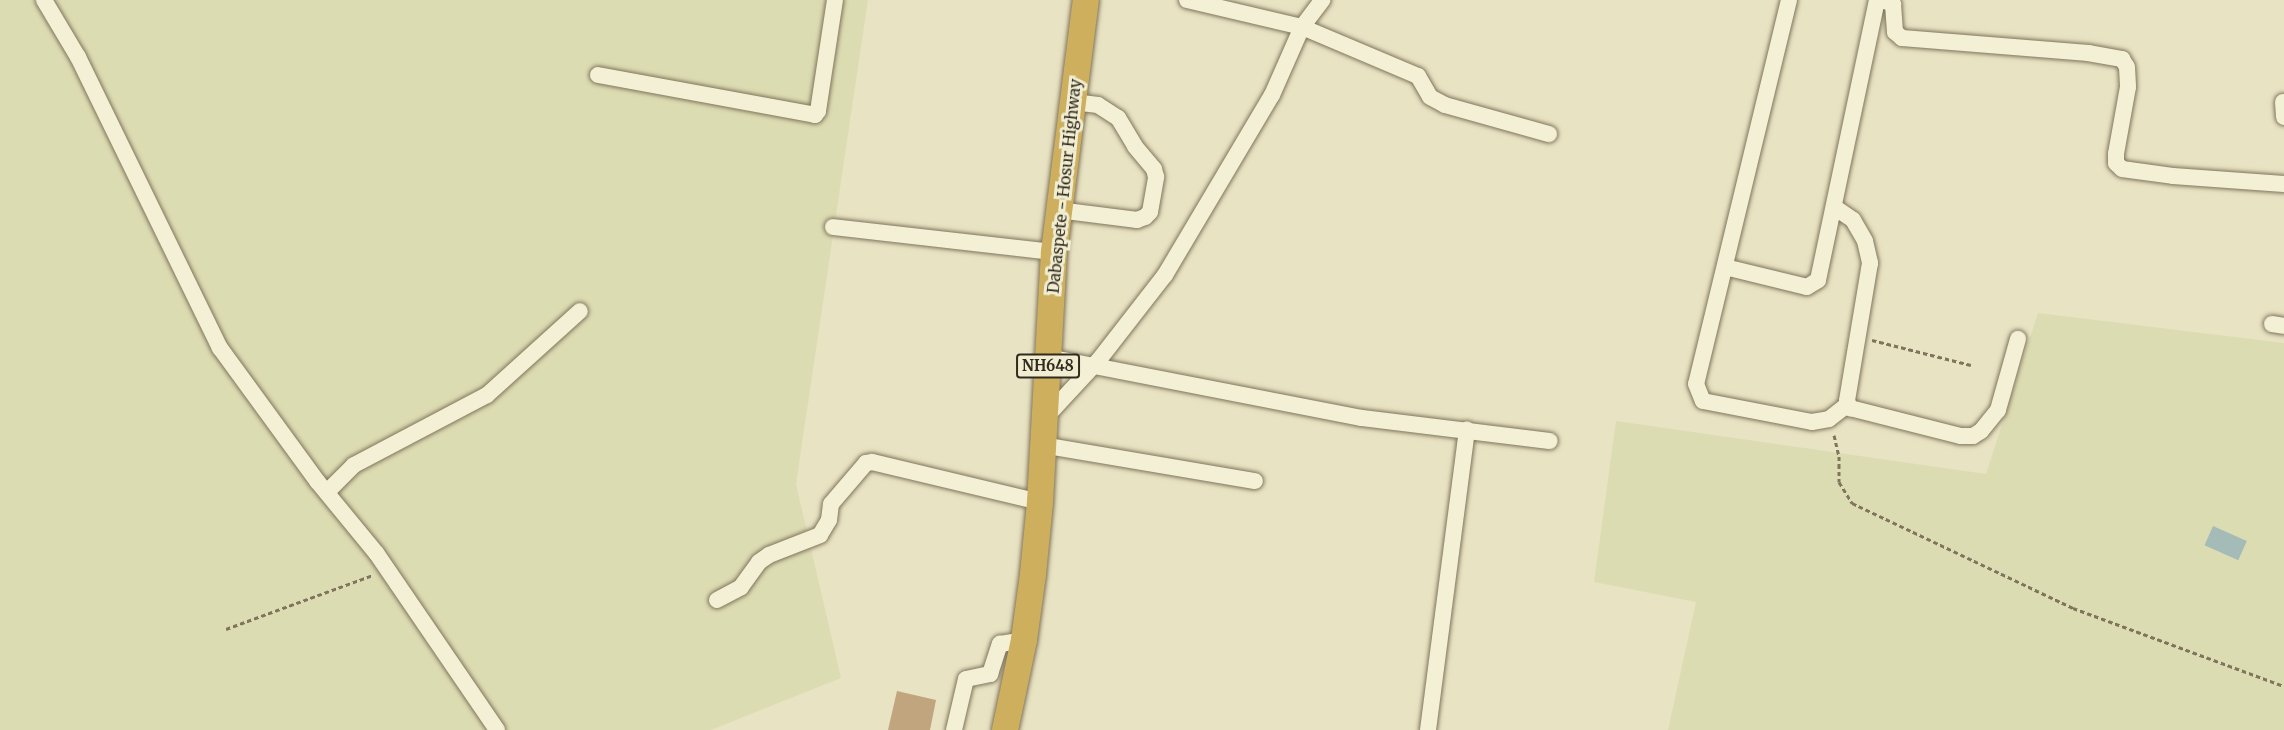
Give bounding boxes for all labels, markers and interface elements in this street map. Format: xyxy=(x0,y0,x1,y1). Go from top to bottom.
street label: Dabaspete - Hosur Highway xyxy=(1043,78,1085,294)
road number: NH648 xyxy=(1015,354,1081,378)

